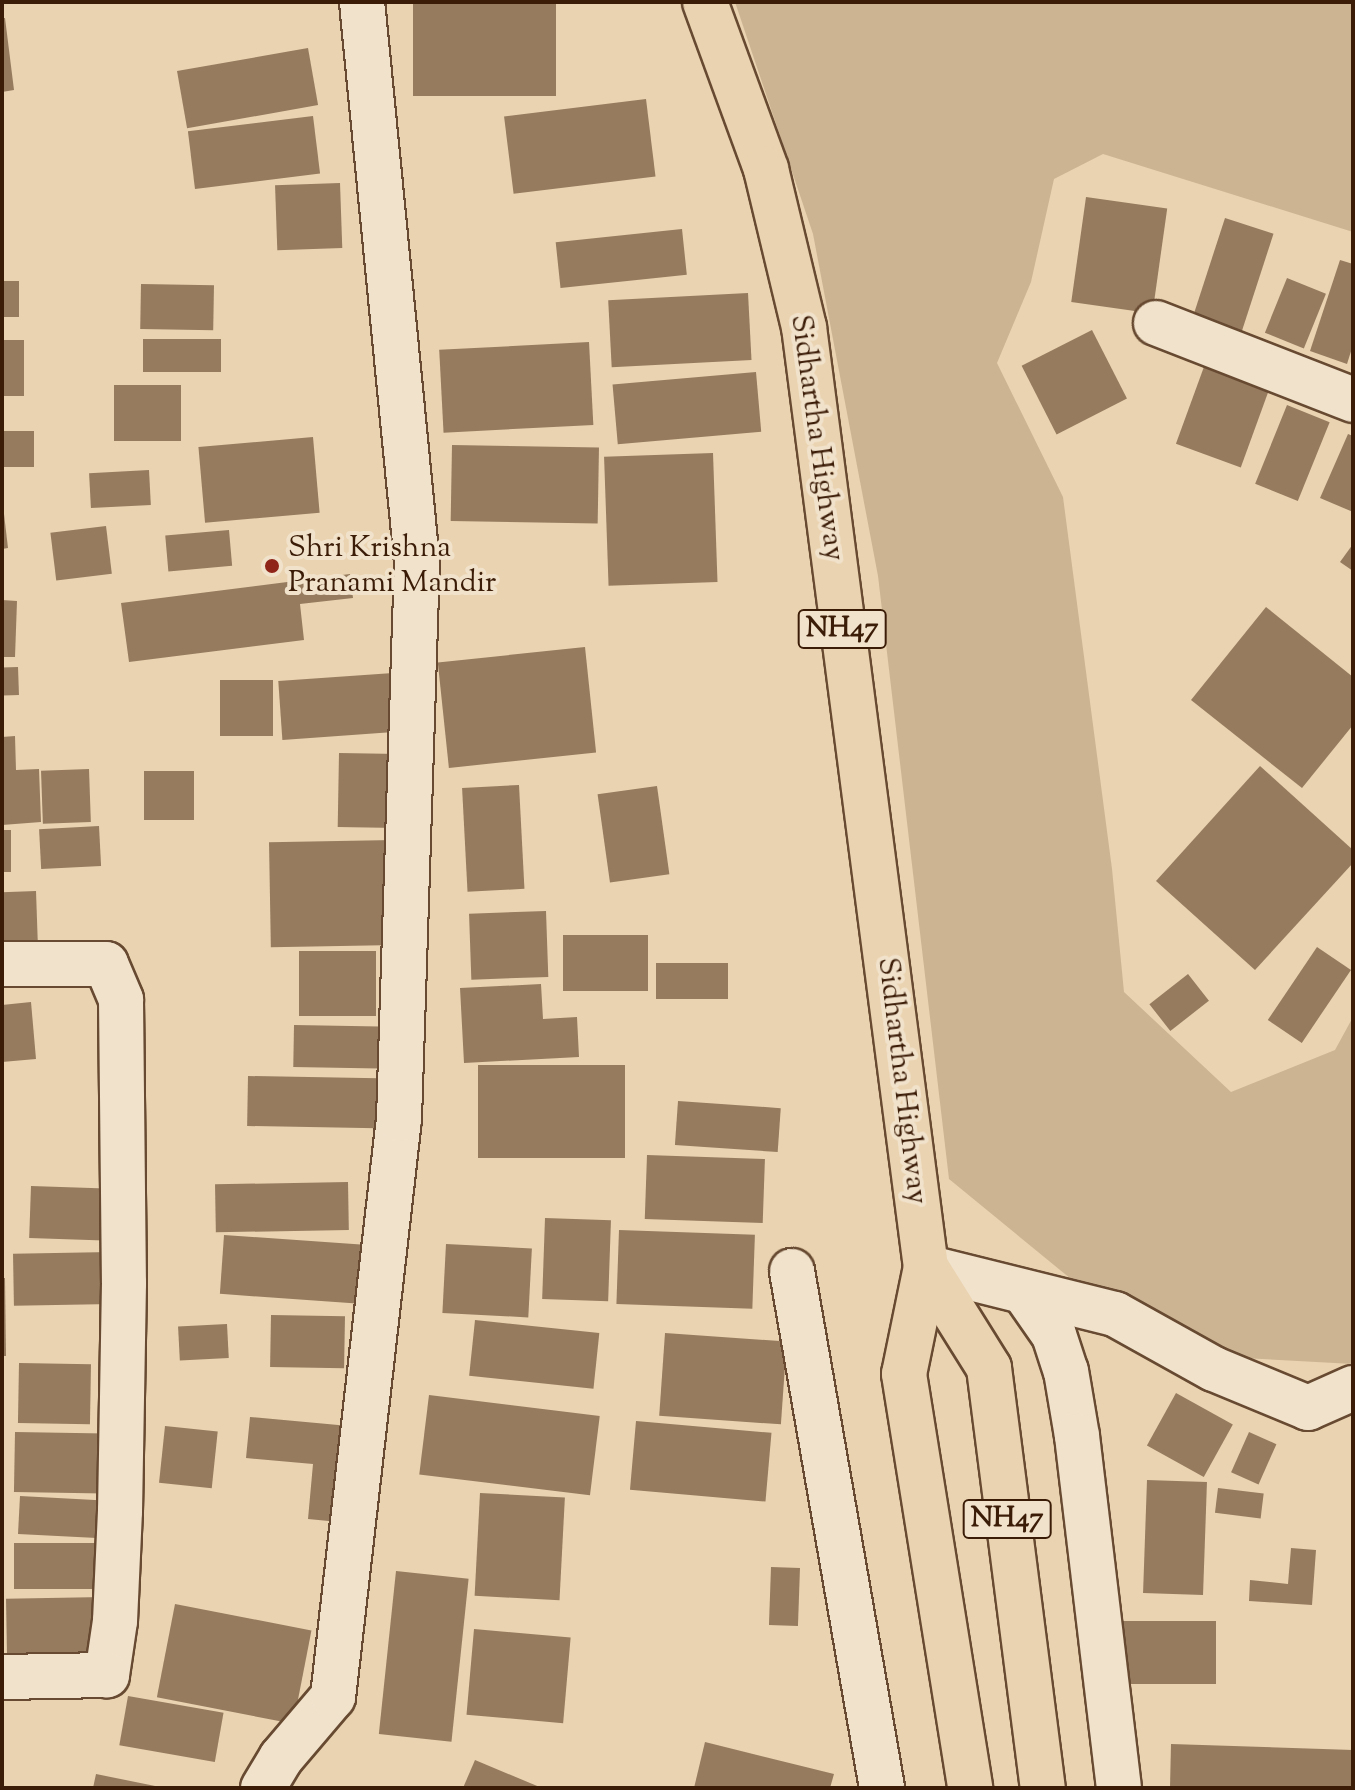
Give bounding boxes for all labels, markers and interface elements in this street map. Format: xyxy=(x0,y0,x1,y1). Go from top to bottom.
street label: Sidhartha Highway xyxy=(781,313,851,563)
place label: Shri Krishna Pranami Mandir xyxy=(288,531,496,602)
marker: Shri Krishna Pranami Mandir xyxy=(263,557,281,575)
road number: NH47 xyxy=(796,605,888,653)
street label: Sidhartha Highway xyxy=(868,956,934,1206)
road number: NH47 xyxy=(961,1495,1053,1543)

